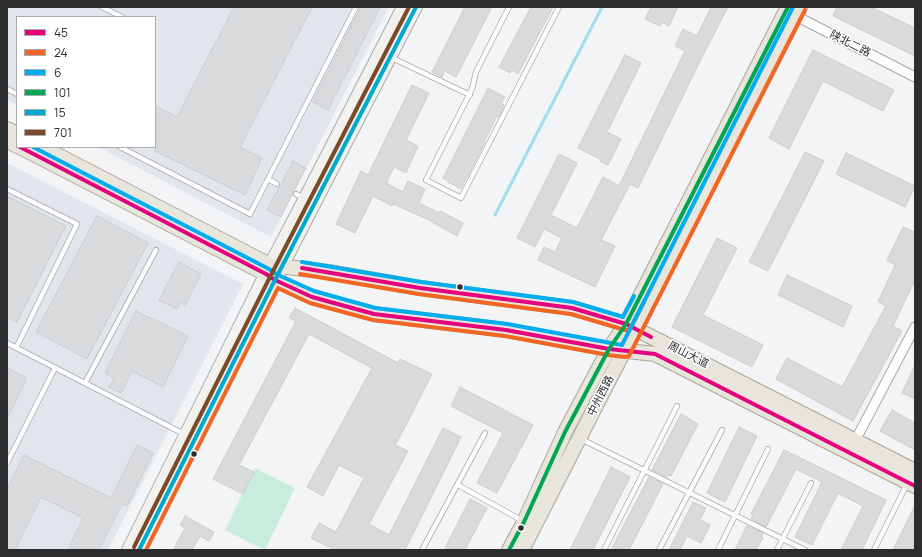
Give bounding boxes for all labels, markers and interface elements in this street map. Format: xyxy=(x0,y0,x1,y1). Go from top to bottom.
legend xyxy=(16,16,156,148)
text: 45 xyxy=(54,24,68,41)
street label: 陕北二路 xyxy=(827,28,873,60)
text: 24 xyxy=(54,44,68,61)
text: 6 xyxy=(54,64,61,81)
text: 101 xyxy=(54,84,71,101)
text: 15 xyxy=(54,104,66,121)
text: 701 xyxy=(54,124,72,141)
unlabelled marker xyxy=(455,282,465,292)
street label: 周山大道 xyxy=(665,339,711,371)
street label: 中州西路 xyxy=(585,373,617,419)
unlabelled marker xyxy=(189,449,199,459)
unlabelled marker xyxy=(516,523,526,533)

